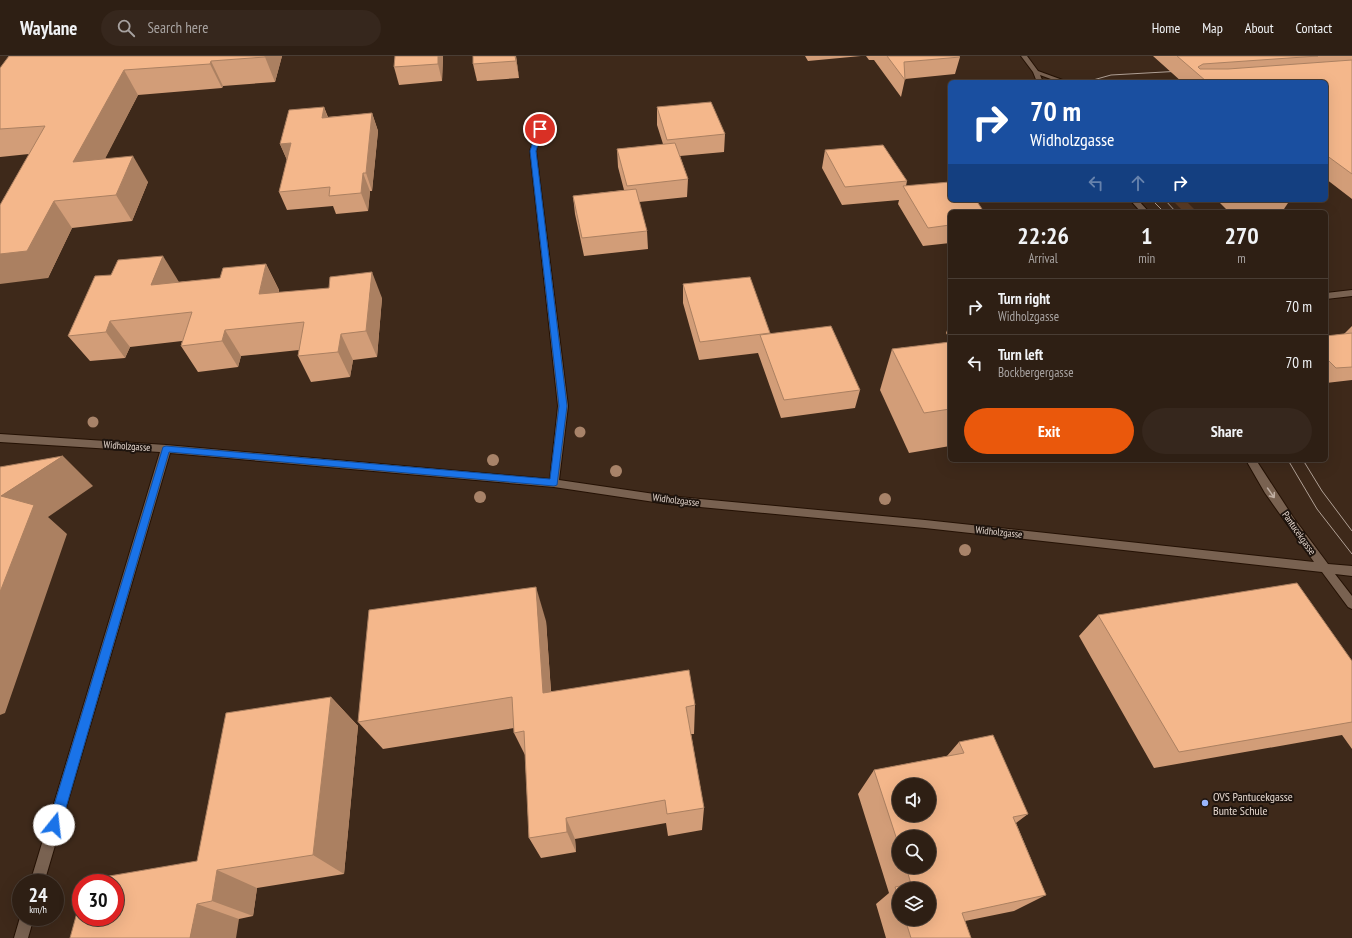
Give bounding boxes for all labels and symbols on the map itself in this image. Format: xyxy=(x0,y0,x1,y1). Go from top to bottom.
pin xyxy=(523,112,557,146)
street label: Widholzgasse xyxy=(103,438,151,454)
one-way arrow xyxy=(1267,488,1275,499)
street label: Widholzgasse xyxy=(652,491,700,509)
street label: Pantucekgasse xyxy=(1279,509,1319,557)
street label: Widholzgasse xyxy=(975,523,1023,541)
place label: OVS Pantucekgasse Bunte Schule xyxy=(1213,789,1293,818)
marker: OVS Pantucekgasse Bunte Schule xyxy=(1200,798,1210,808)
position arrow xyxy=(33,804,75,846)
speed limit sign: 30 xyxy=(72,874,124,926)

